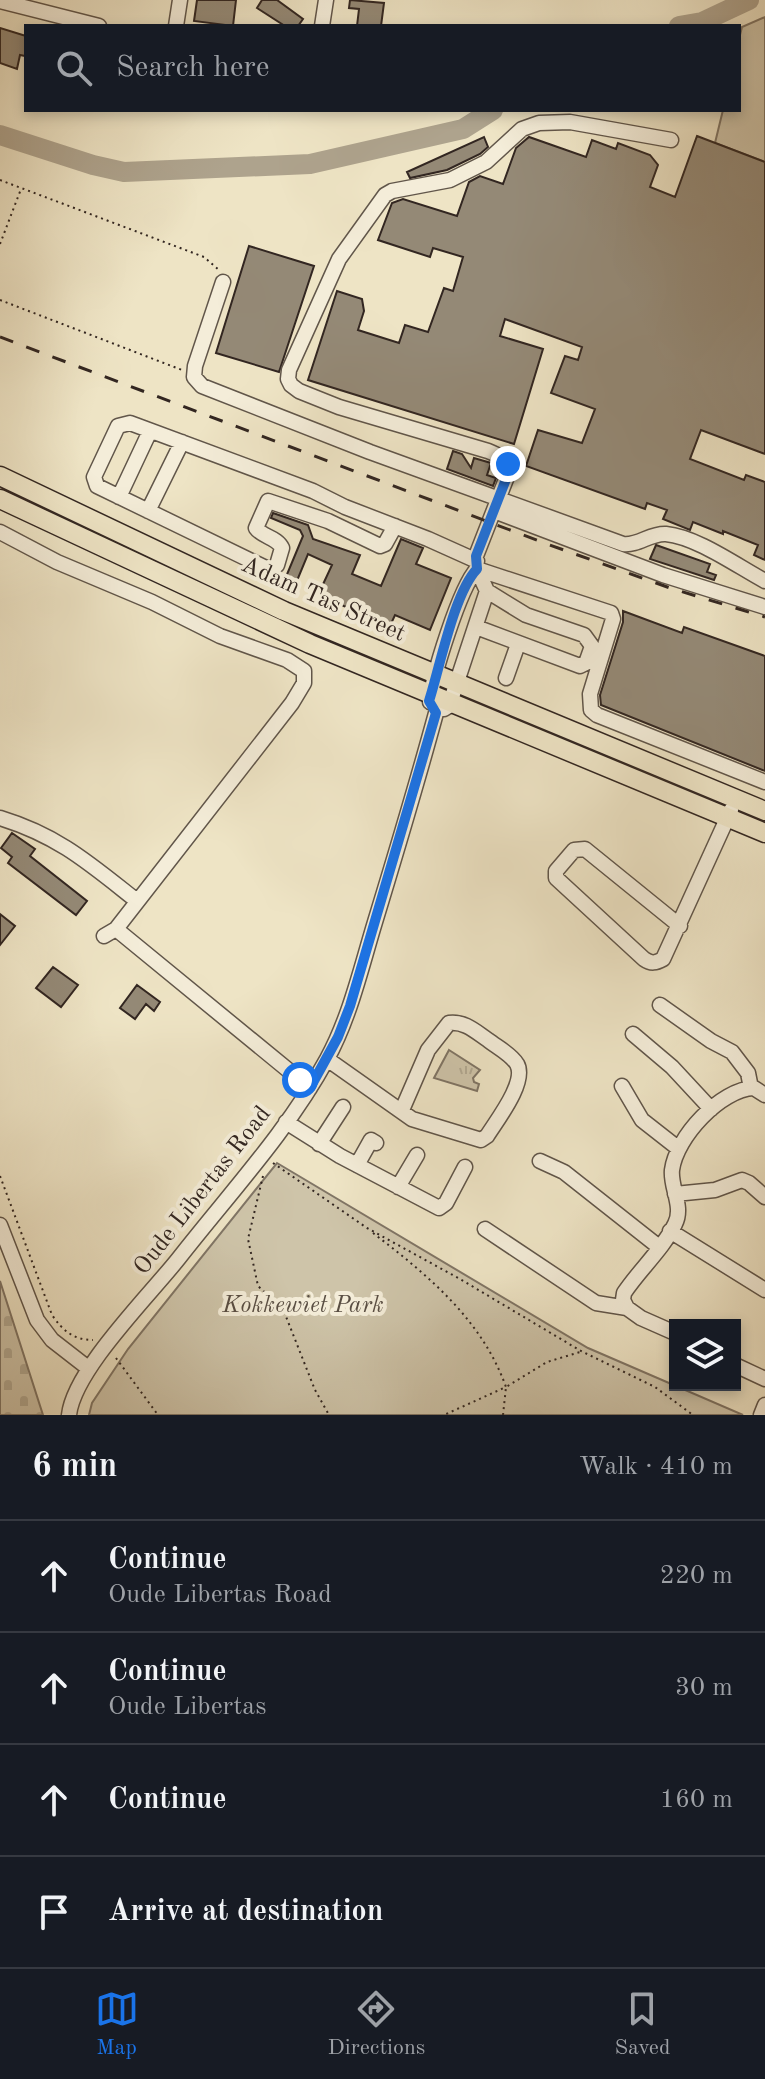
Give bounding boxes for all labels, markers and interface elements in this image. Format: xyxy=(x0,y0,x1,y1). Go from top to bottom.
search box xyxy=(24,24,741,112)
icon: search xyxy=(52,46,96,90)
text: Search here xyxy=(116,53,270,83)
route end xyxy=(490,446,526,482)
street label: Adam Tas Street xyxy=(237,553,409,647)
route start xyxy=(282,1062,318,1098)
street label: Oude Libertas Road xyxy=(130,1102,276,1280)
park label: Kokkewiet Park xyxy=(221,1294,384,1318)
map controls xyxy=(669,1319,741,1391)
button: layers xyxy=(669,1319,741,1391)
text: 6 min xyxy=(32,1450,117,1484)
text: Walk · 410 m xyxy=(579,1454,733,1480)
text: Continue xyxy=(108,1545,227,1575)
icon: ahead xyxy=(32,1554,76,1598)
text: 220 m xyxy=(660,1563,733,1589)
text: Oude Libertas Road xyxy=(108,1582,332,1608)
text: Continue xyxy=(108,1657,227,1687)
icon: ahead xyxy=(32,1666,76,1710)
text: 30 m xyxy=(675,1675,733,1701)
text: Oude Libertas xyxy=(108,1694,267,1720)
icon: ahead xyxy=(32,1778,76,1822)
text: Continue xyxy=(108,1785,227,1815)
text: 160 m xyxy=(660,1787,733,1813)
icon: arrive xyxy=(32,1890,76,1934)
text: Arrive at destination xyxy=(108,1897,383,1927)
tab: Map xyxy=(95,1987,139,2062)
tab: Directions xyxy=(328,1987,425,2062)
tab: Saved xyxy=(614,1987,670,2062)

